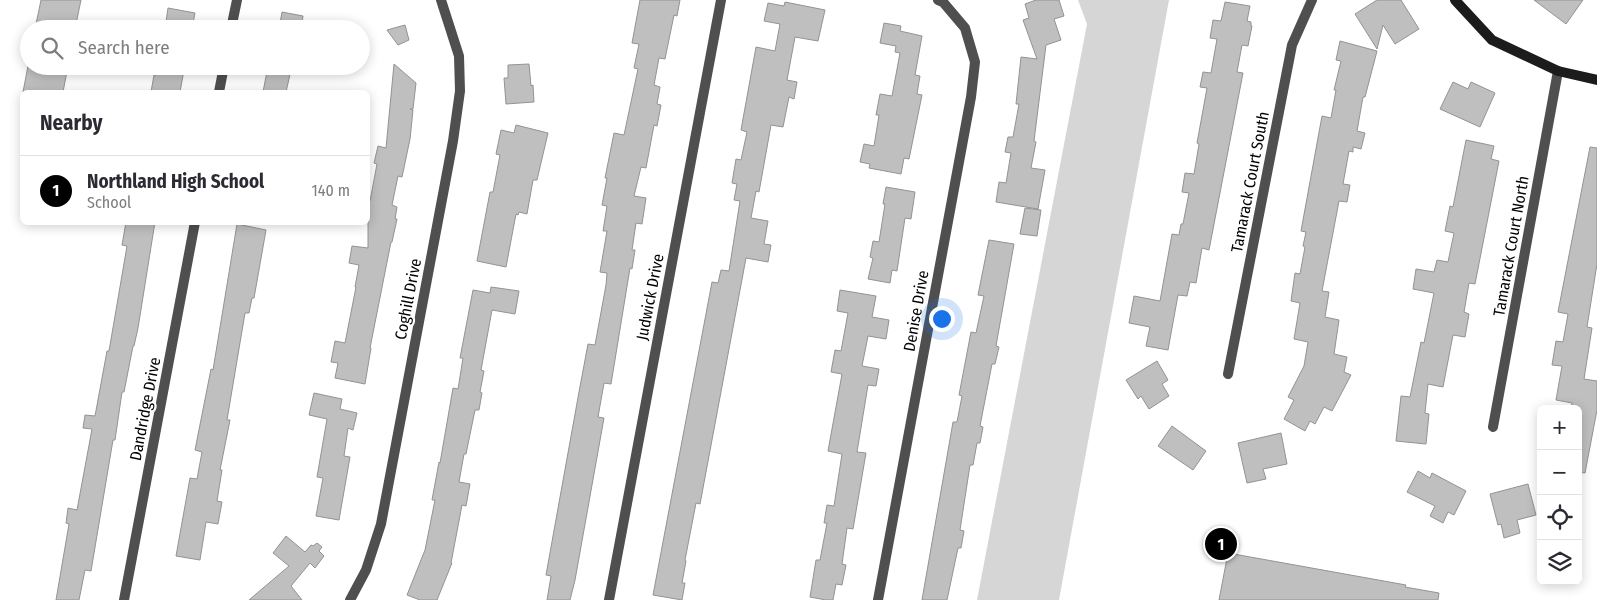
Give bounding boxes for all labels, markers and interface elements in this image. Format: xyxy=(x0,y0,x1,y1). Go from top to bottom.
search box xyxy=(20,20,370,75)
icon: search xyxy=(38,34,66,62)
text: Search here xyxy=(78,36,170,59)
text: Nearby xyxy=(40,110,102,136)
street label: Tamarack Court South xyxy=(1227,110,1273,254)
text: Northland High School xyxy=(87,170,264,193)
street label: Tamarack Court North xyxy=(1489,174,1533,318)
text: 1 xyxy=(53,181,59,200)
text: 140 m xyxy=(312,181,350,200)
text: School xyxy=(87,193,131,212)
street label: Judwick Drive xyxy=(632,252,668,342)
street label: Coghill Drive xyxy=(391,257,425,341)
street label: Denise Drive xyxy=(900,269,932,353)
your location xyxy=(929,306,955,332)
street label: Dandridge Drive xyxy=(126,356,164,462)
map controls xyxy=(1537,405,1582,585)
button: + xyxy=(1537,405,1582,450)
button: − xyxy=(1537,450,1582,495)
button: locate xyxy=(1537,495,1582,540)
pin: 1 xyxy=(1205,525,1237,563)
button: layers xyxy=(1537,540,1582,585)

